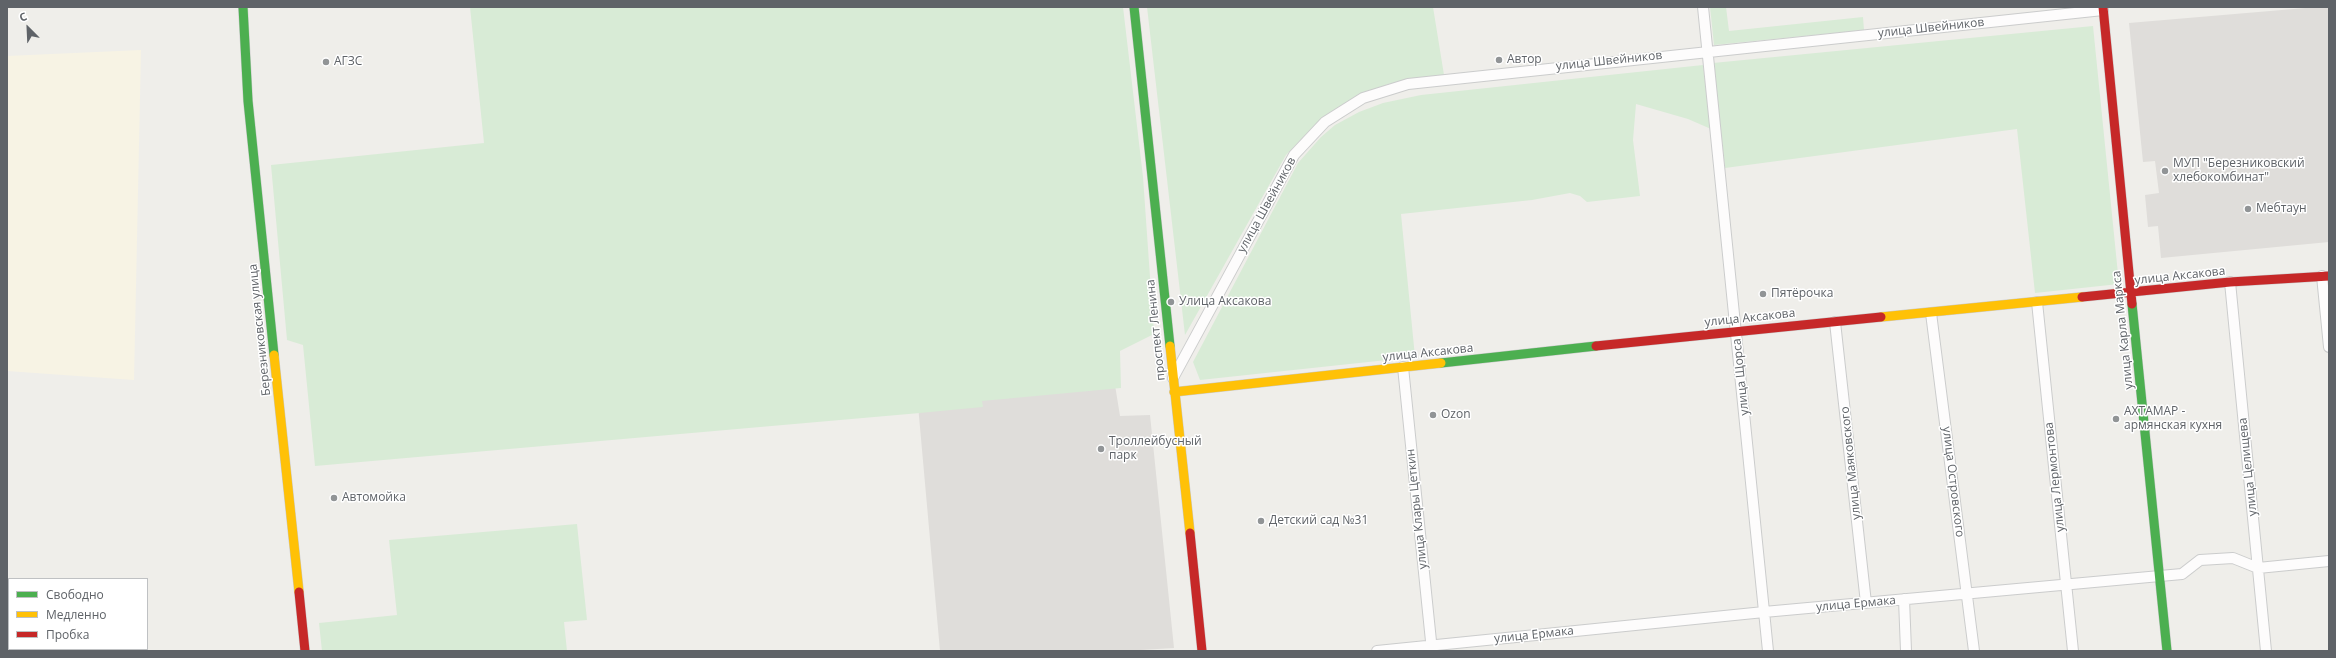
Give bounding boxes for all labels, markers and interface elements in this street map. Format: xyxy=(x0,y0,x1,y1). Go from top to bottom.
north arrow xyxy=(8,8,48,48)
text: С xyxy=(17,8,29,25)
street label: улица Швейников xyxy=(1877,15,1985,41)
street label: улица Швейников xyxy=(1555,48,1663,74)
place label: Автор xyxy=(1507,53,1542,67)
place label: АГЗС xyxy=(334,55,362,69)
marker: Автор xyxy=(1494,55,1504,65)
marker: АГЗС xyxy=(321,57,331,67)
street label: улица Швейников xyxy=(1235,155,1299,255)
place label: МУП "Березниковский хлебокомбинат" xyxy=(2173,157,2305,185)
marker: МУП "Березниковский хлебокомбинат" xyxy=(2160,166,2170,176)
place label: Мебтаун xyxy=(2256,202,2307,216)
marker: Мебтаун xyxy=(2243,204,2253,214)
street label: Березниковская улица xyxy=(246,263,274,397)
street label: улица Аксакова xyxy=(2134,264,2226,288)
street label: улица Карла Маркса xyxy=(2110,270,2136,390)
street label: проспект Ленина xyxy=(1144,279,1168,381)
place label: Пятёрочка xyxy=(1771,287,1833,301)
marker: Пятёрочка xyxy=(1758,289,1768,299)
place label: Улица Аксакова xyxy=(1179,295,1271,309)
marker: Улица Аксакова xyxy=(1166,297,1176,307)
street label: улица Аксакова xyxy=(1704,306,1796,330)
street label: улица Щорса xyxy=(1730,338,1752,416)
street label: улица Аксакова xyxy=(1382,341,1474,365)
place label: АХТАМАР - армянская кухня xyxy=(2124,405,2222,433)
street label: улица Маяковского xyxy=(1838,406,1864,520)
place label: Ozon xyxy=(1441,408,1471,422)
marker: Ozon xyxy=(1428,410,1438,420)
marker: АХТАМАР - армянская кухня xyxy=(2111,414,2121,424)
street label: улица Целищева xyxy=(2236,417,2260,517)
street label: улица Лермонтова xyxy=(2042,421,2068,533)
street label: улица Островского xyxy=(1939,426,1967,538)
place label: Троллейбусный парк xyxy=(1109,435,1202,463)
marker: Троллейбусный парк xyxy=(1096,444,1106,454)
street label: улица Клары Цеткин xyxy=(1404,448,1430,570)
place label: Автомойка xyxy=(342,491,406,505)
marker: Автомойка xyxy=(329,493,339,503)
place label: Детский сад №31 xyxy=(1269,514,1368,528)
marker: Детский сад №31 xyxy=(1256,516,1266,526)
legend xyxy=(8,578,148,650)
text: Свободно xyxy=(46,586,104,603)
street label: улица Ермака xyxy=(1815,593,1897,615)
text: Медленно xyxy=(46,606,106,623)
street label: улица Ермака xyxy=(1493,624,1575,646)
text: Пробка xyxy=(46,626,89,643)

